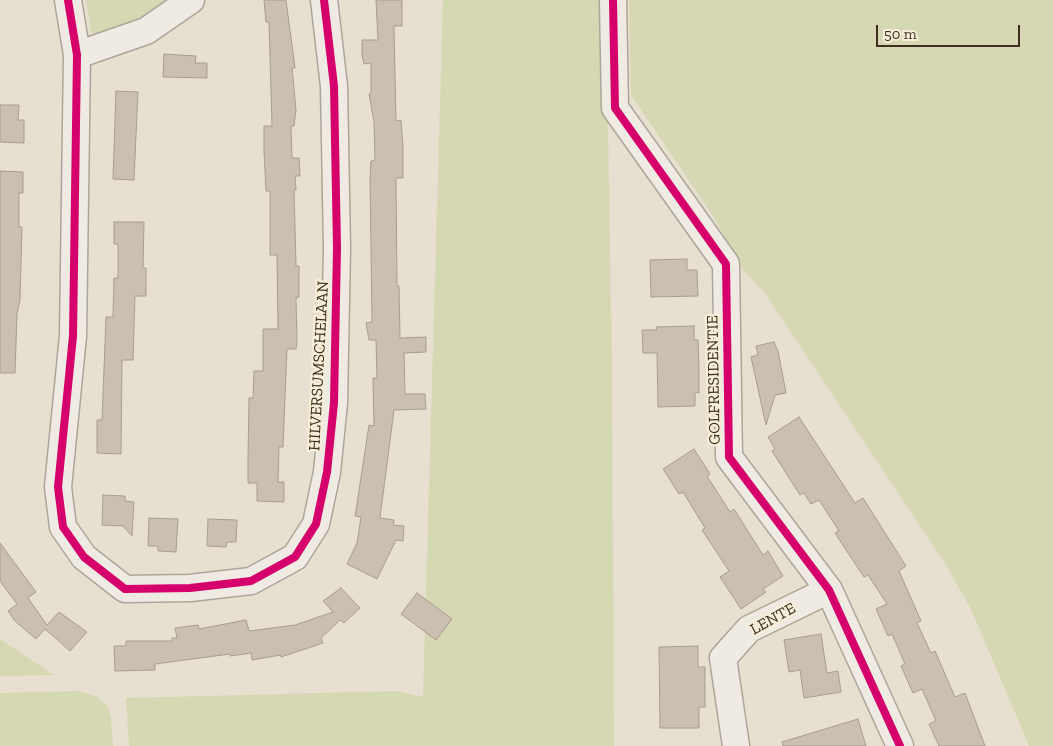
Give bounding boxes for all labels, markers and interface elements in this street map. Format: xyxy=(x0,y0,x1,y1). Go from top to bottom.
scale bar xyxy=(878,15,1022,47)
text: 50 m xyxy=(884,25,917,43)
street label: HILVERSUMSCHELAAN xyxy=(305,280,333,452)
street label: GOLFRESIDENTIE xyxy=(703,315,725,445)
street label: LENTE xyxy=(747,599,799,639)

